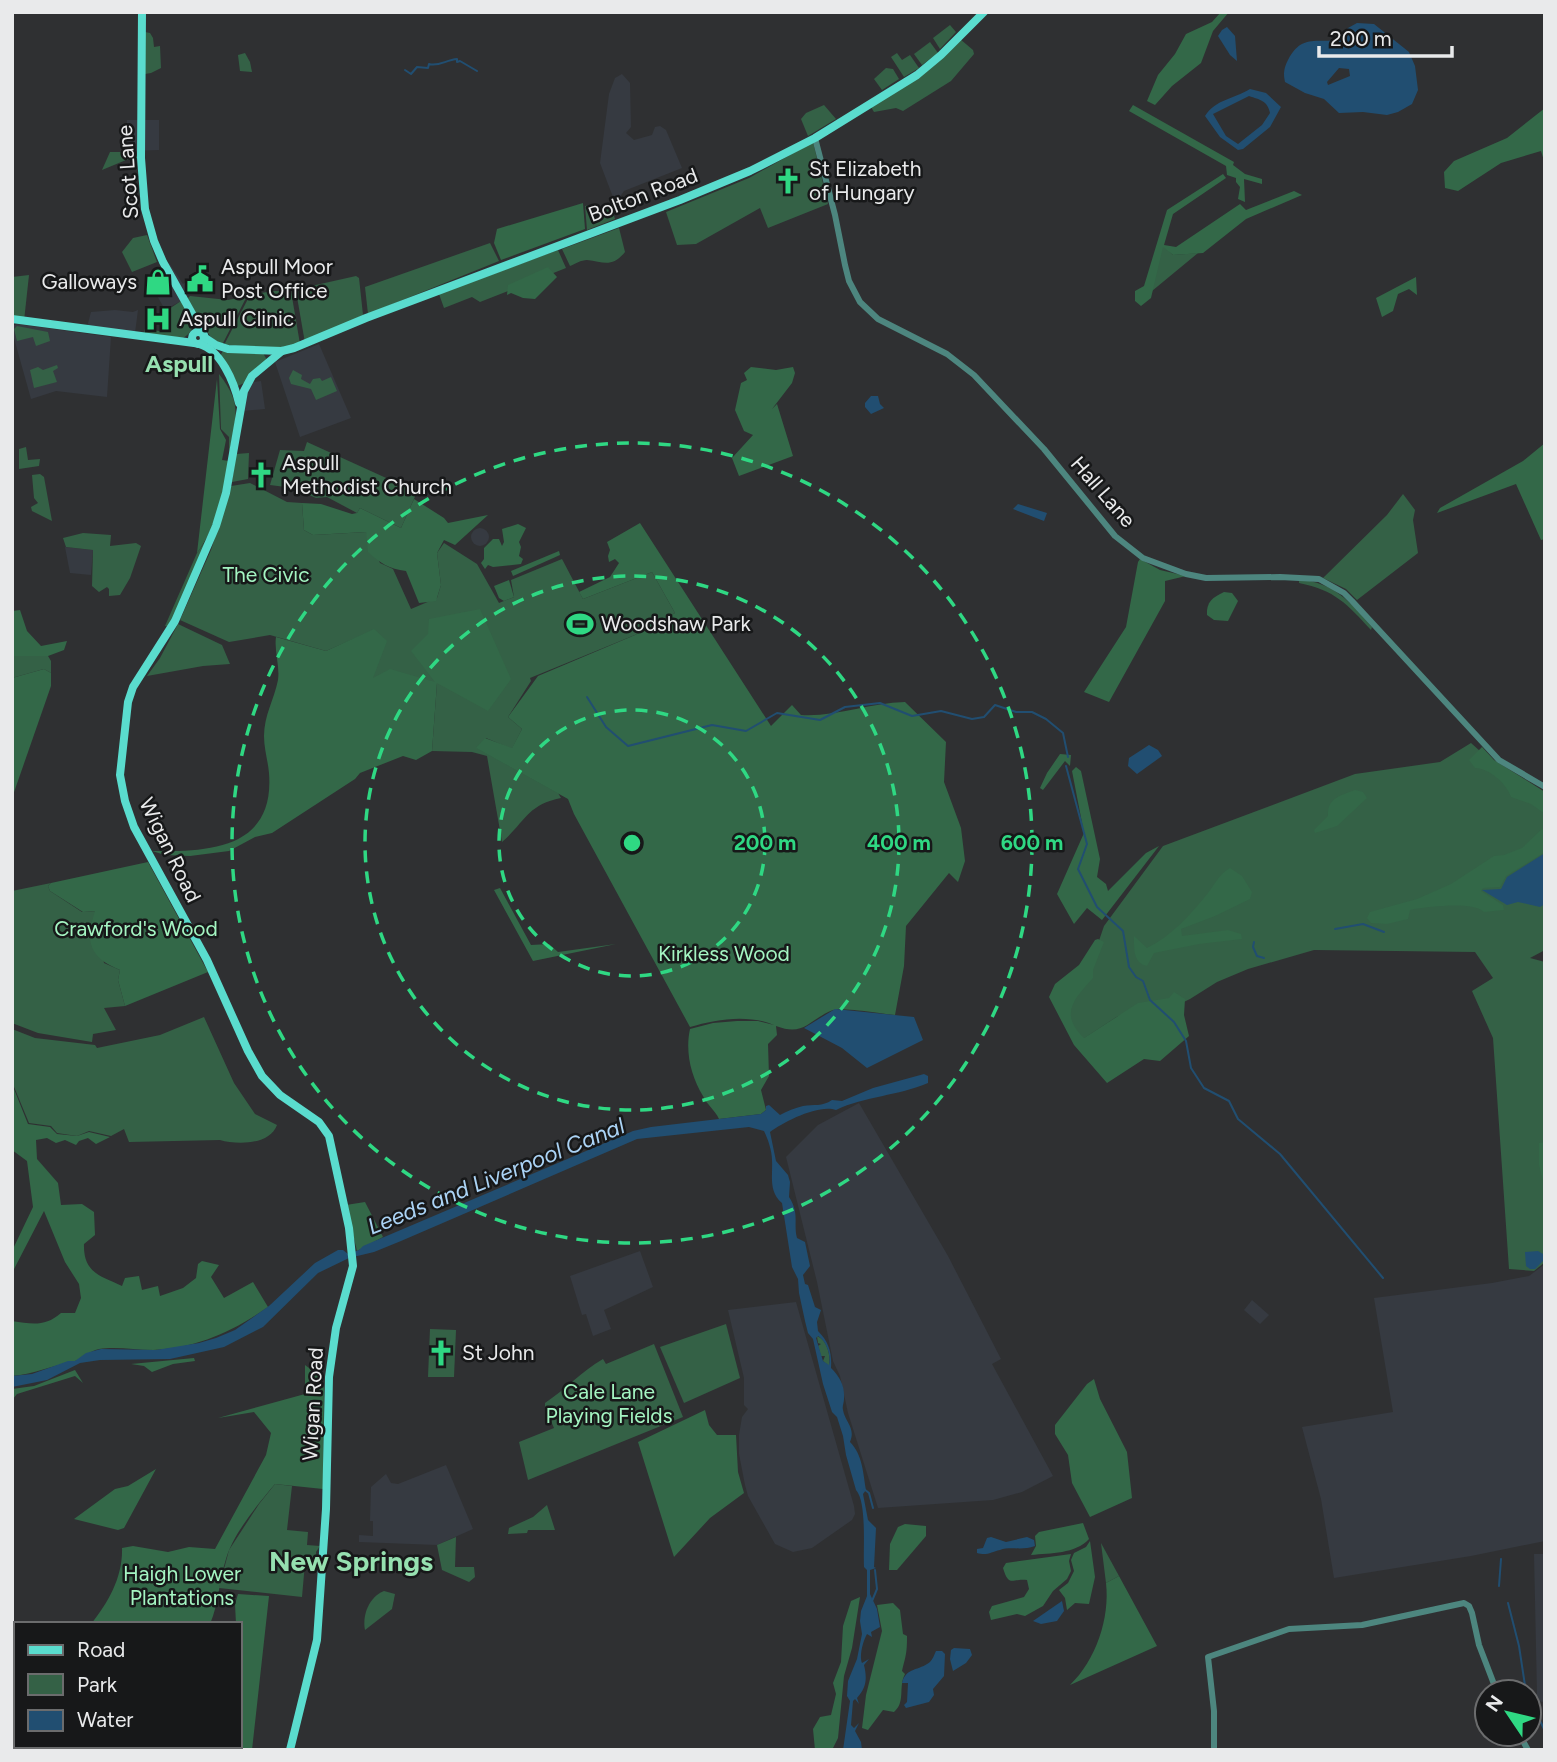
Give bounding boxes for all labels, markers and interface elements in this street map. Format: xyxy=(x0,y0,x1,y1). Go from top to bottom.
scale bar xyxy=(1319,14,1452,58)
text: 200 m xyxy=(1330,26,1392,51)
street label: Scot Lane xyxy=(112,124,143,220)
place label: St Elizabeth of Hungary xyxy=(809,156,921,205)
street label: Bolton Road xyxy=(585,162,701,227)
church icon: St Elizabeth of Hungary xyxy=(773,166,803,196)
place label: Aspull Moor Post Office xyxy=(221,254,333,303)
public building icon: Aspull Moor Post Office xyxy=(185,264,215,294)
shop icon: Galloways xyxy=(143,267,173,297)
place label: Galloways xyxy=(42,269,137,294)
hospital icon: Aspull Clinic xyxy=(143,304,173,334)
place label: Aspull Clinic xyxy=(179,306,294,331)
district label: Aspull xyxy=(145,349,213,378)
place label: Aspull Methodist Church xyxy=(282,450,452,499)
street label: Hall Lane xyxy=(1066,451,1141,532)
church icon: Aspull Methodist Church xyxy=(246,460,276,490)
park label: The Civic xyxy=(222,562,310,587)
sports icon: Woodshaw Park xyxy=(565,609,595,639)
place label: Woodshaw Park xyxy=(601,611,751,636)
street label: Wigan Road xyxy=(134,793,207,906)
text: 200 m xyxy=(734,830,796,855)
text: 400 m xyxy=(867,830,931,855)
text: 600 m xyxy=(1001,830,1063,855)
centre of rings xyxy=(620,831,644,855)
park label: Crawford's Wood xyxy=(54,916,218,941)
park label: Kirkless Wood xyxy=(658,941,790,966)
water label: Leeds and Liverpool Canal xyxy=(363,1111,629,1240)
church icon: St John xyxy=(426,1338,456,1368)
place label: St John xyxy=(462,1340,534,1365)
street label: Wigan Road xyxy=(297,1347,328,1461)
park label: Cale Lane Playing Fields xyxy=(546,1379,672,1428)
district label: New Springs xyxy=(269,1544,433,1578)
park label: Haigh Lower Plantations xyxy=(123,1561,241,1610)
legend xyxy=(14,1622,242,1748)
text: Road xyxy=(77,1637,125,1662)
text: Park xyxy=(77,1672,118,1697)
north arrow xyxy=(1473,1678,1543,1748)
text: N xyxy=(1481,1691,1508,1716)
text: Water xyxy=(77,1707,133,1732)

